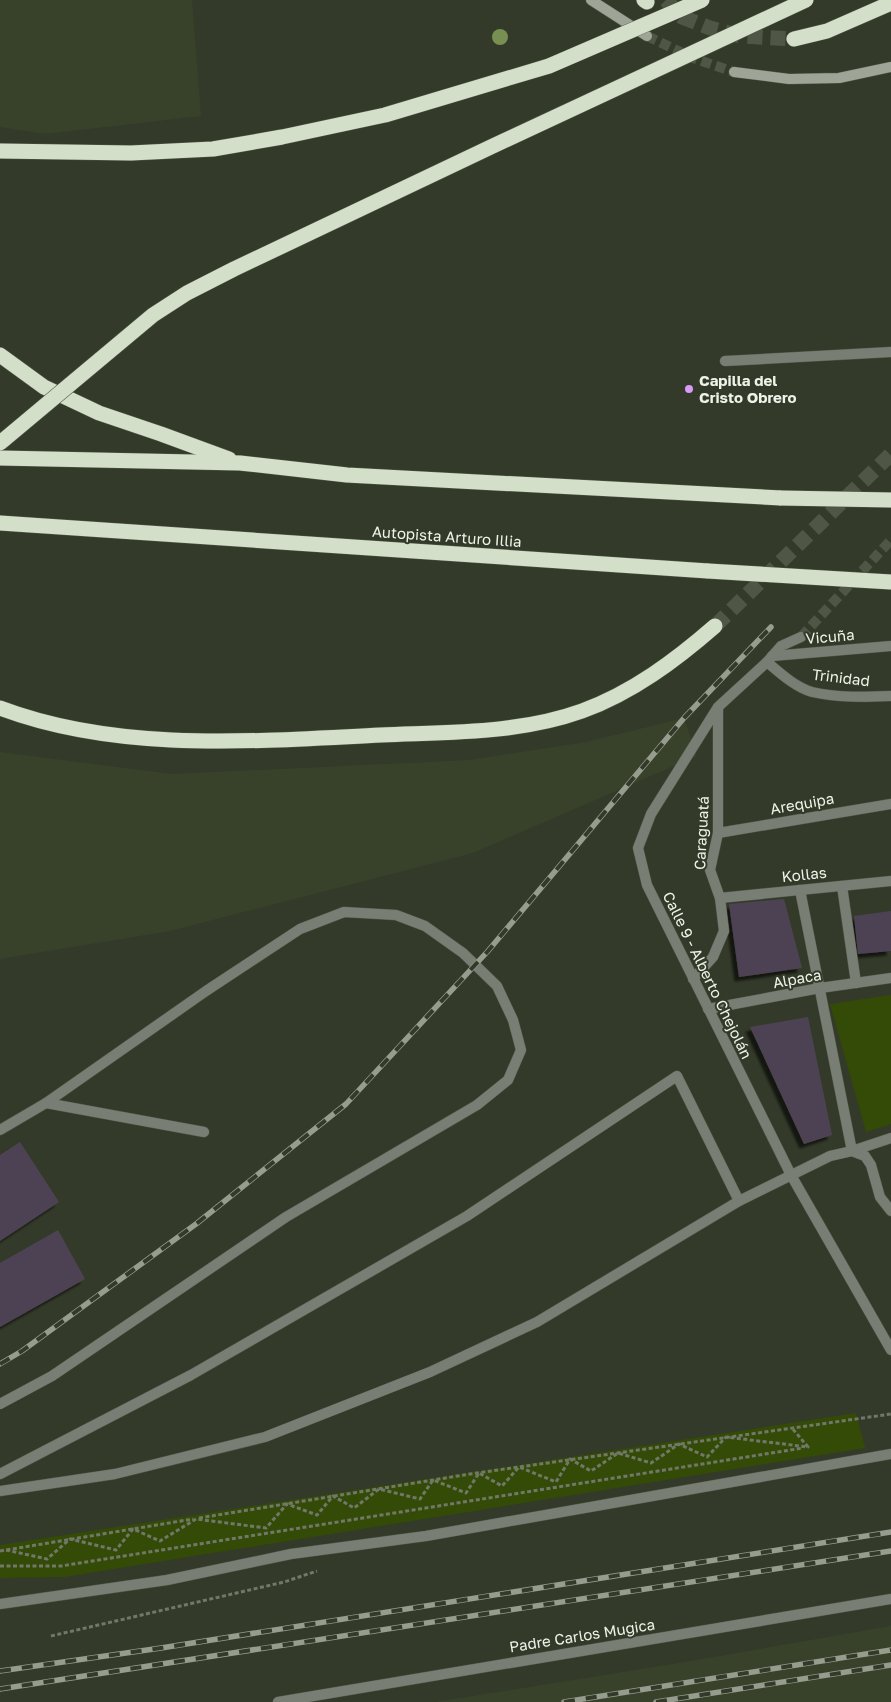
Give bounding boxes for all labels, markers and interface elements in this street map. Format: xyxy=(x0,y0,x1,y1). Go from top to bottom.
place label: Capilla del Cristo Obrero xyxy=(699,371,797,406)
marker: Capilla del Cristo Obrero xyxy=(683,383,695,395)
street label: Autopista Arturo Illia xyxy=(372,522,522,550)
street label: Vicuña xyxy=(805,625,855,647)
street label: Trinidad xyxy=(811,665,871,689)
street label: Arequipa xyxy=(769,789,835,817)
street label: Caraguatá xyxy=(690,796,712,870)
street label: Kollas xyxy=(781,863,827,885)
street label: Calle 9 - Alberto Chejolán xyxy=(660,888,756,1062)
street label: Alpaca xyxy=(771,965,823,991)
street label: Padre Carlos Mugica xyxy=(508,1615,656,1655)

